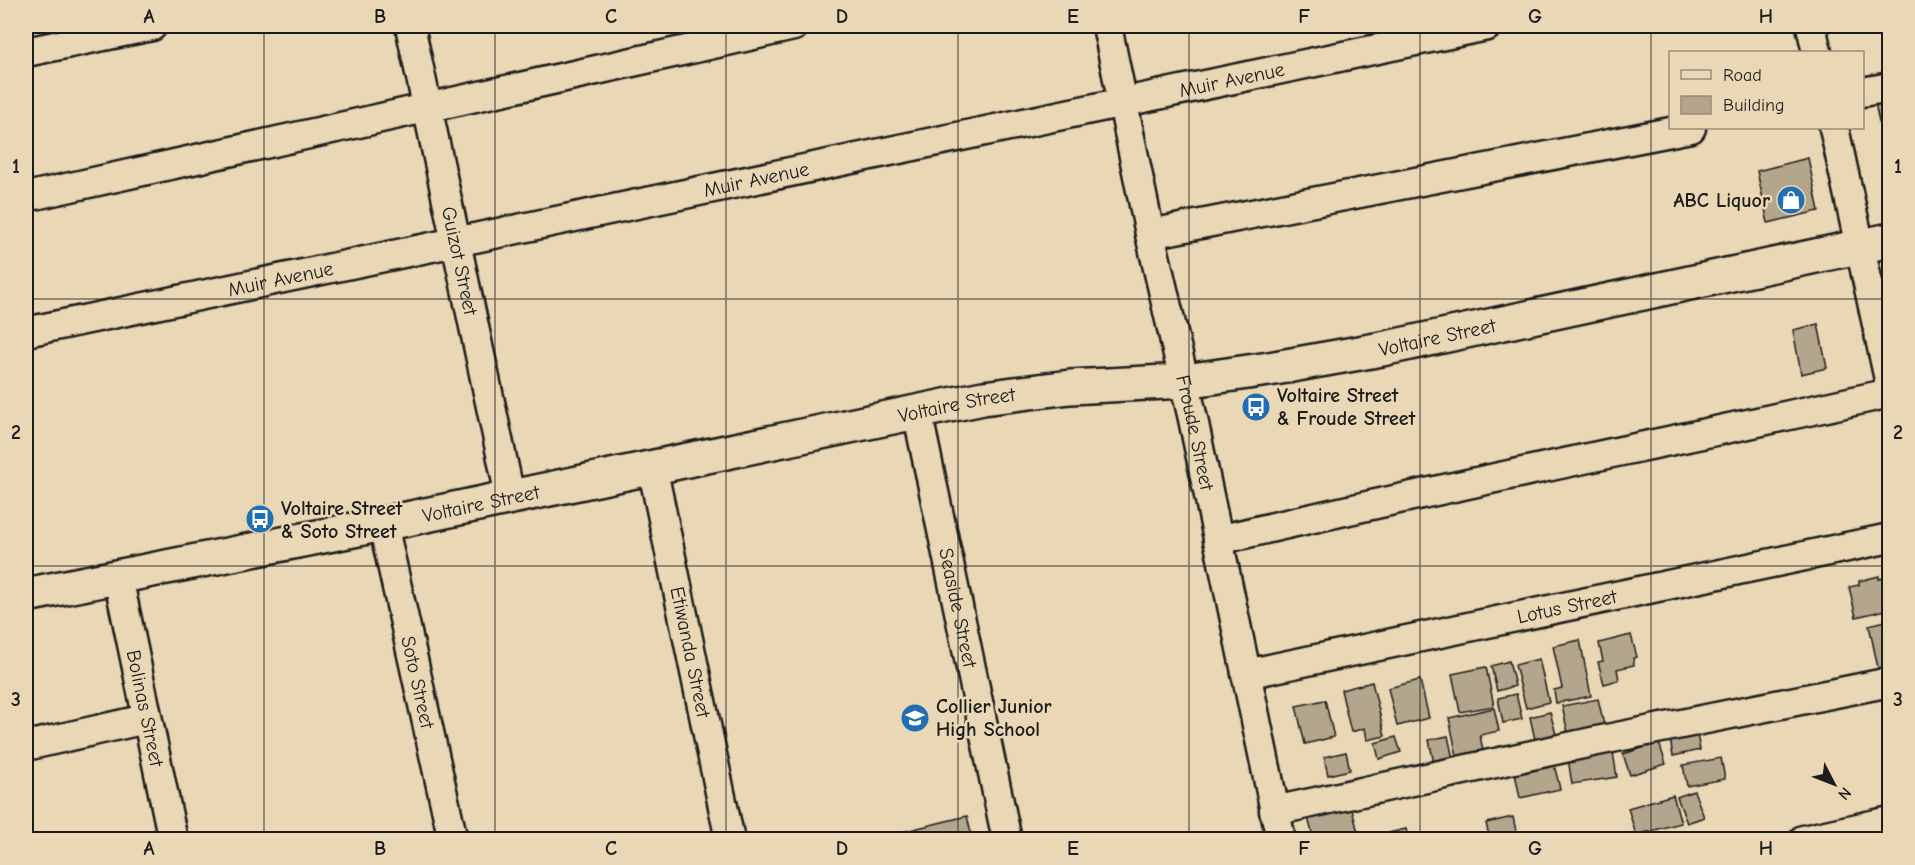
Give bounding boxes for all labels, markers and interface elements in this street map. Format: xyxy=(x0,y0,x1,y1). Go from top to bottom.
text: A xyxy=(143,5,155,28)
text: B xyxy=(374,5,386,28)
text: C xyxy=(605,5,617,28)
text: D xyxy=(836,5,848,28)
text: E xyxy=(1067,5,1079,28)
text: F xyxy=(1298,5,1310,28)
text: G xyxy=(1528,5,1542,28)
text: H xyxy=(1759,5,1773,28)
legend xyxy=(1669,51,1864,129)
street label: Muir Avenue xyxy=(1177,57,1287,102)
text: Road xyxy=(1723,65,1762,86)
text: Building xyxy=(1723,95,1785,116)
text: 1 xyxy=(12,155,20,178)
text: 1 xyxy=(1894,155,1902,178)
street label: Muir Avenue xyxy=(701,157,811,201)
shop icon: ABC Liquor xyxy=(1775,184,1807,216)
place label: ABC Liquor xyxy=(1674,189,1770,212)
street label: Guizot Street xyxy=(437,204,483,318)
street label: Muir Avenue xyxy=(226,256,335,301)
street label: Voltaire Street xyxy=(1377,313,1499,361)
street label: Froude Street xyxy=(1172,373,1219,493)
street label: Voltaire Street xyxy=(896,382,1018,427)
place label: Voltaire Street & Froude Street xyxy=(1277,384,1416,430)
bus stop icon: Voltaire Street & Froude Street xyxy=(1240,391,1272,423)
text: 2 xyxy=(11,421,21,444)
text: 2 xyxy=(1893,421,1903,444)
street label: Voltaire Street xyxy=(420,480,543,527)
place label: Voltaire Street & Soto Street xyxy=(281,497,403,543)
bus stop icon: Voltaire Street & Soto Street xyxy=(244,503,276,535)
street label: Seaside Street xyxy=(935,546,982,671)
street label: Etiwanda Street xyxy=(666,584,716,721)
street label: Lotus Street xyxy=(1515,584,1620,628)
street label: Soto Street xyxy=(397,634,440,732)
street label: Bolinas Street xyxy=(122,648,169,770)
text: 3 xyxy=(11,688,21,711)
text: 3 xyxy=(1893,688,1903,711)
place label: Collier Junior High School xyxy=(936,695,1052,741)
school or university icon: Collier Junior High School xyxy=(899,702,931,734)
north arrow xyxy=(1804,754,1864,814)
text: N xyxy=(1834,783,1855,803)
text: A xyxy=(143,837,155,860)
text: B xyxy=(374,837,386,860)
text: C xyxy=(605,837,617,860)
text: D xyxy=(836,837,848,860)
text: E xyxy=(1067,837,1079,860)
text: F xyxy=(1298,837,1310,860)
text: G xyxy=(1528,837,1542,860)
text: H xyxy=(1759,837,1773,860)

